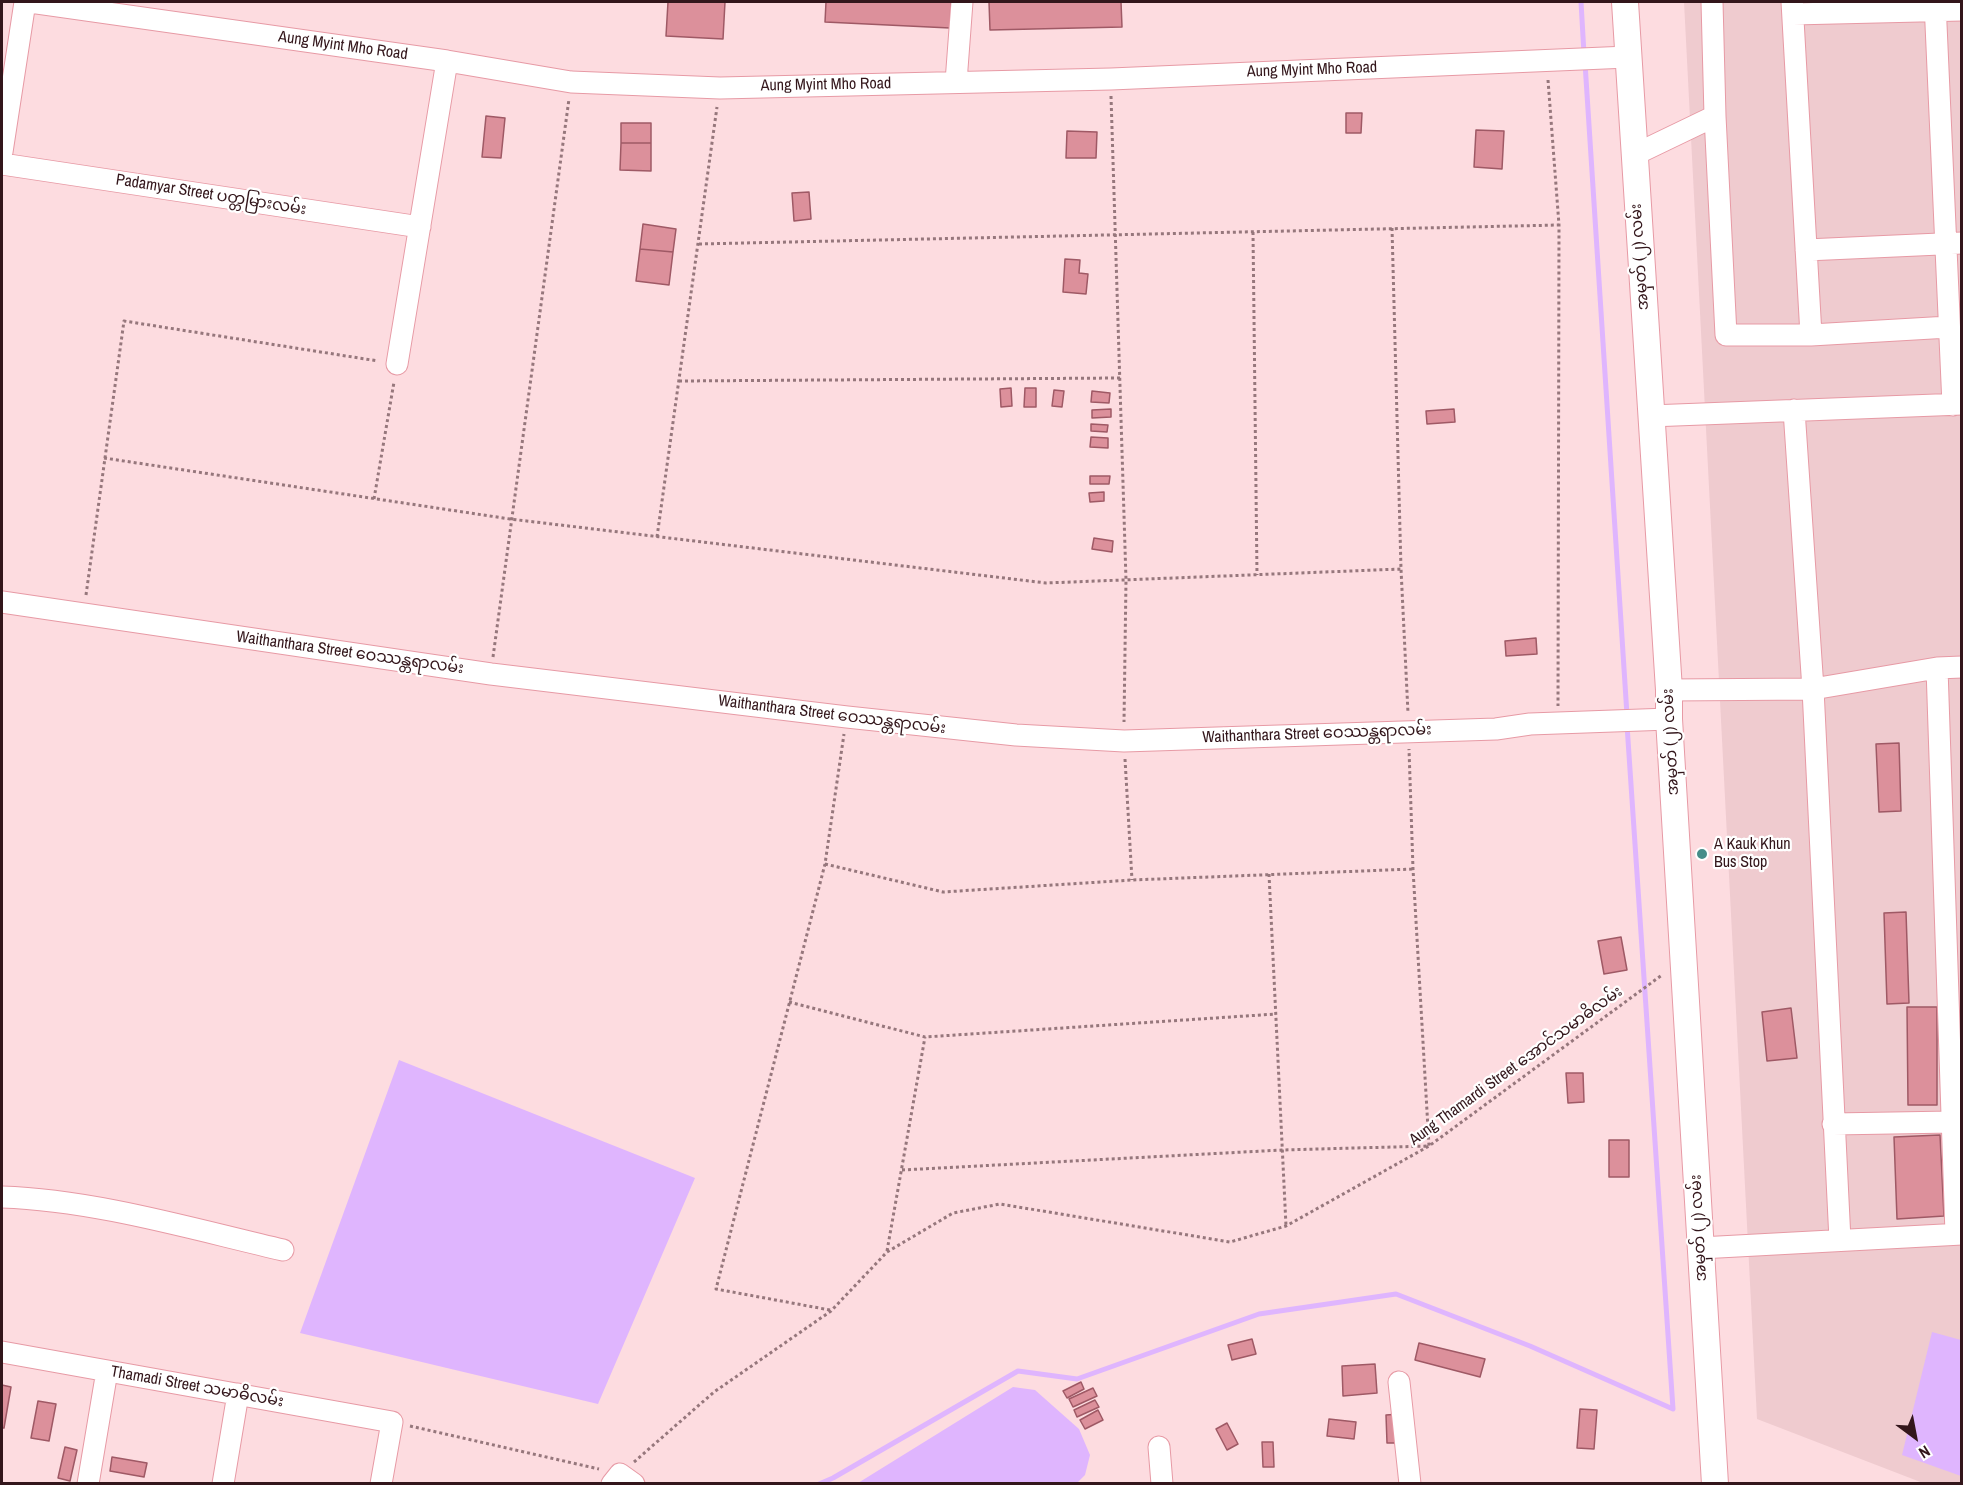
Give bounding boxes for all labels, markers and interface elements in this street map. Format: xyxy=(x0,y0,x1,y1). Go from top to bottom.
street label: Aung Myint Mho Road xyxy=(277,27,409,65)
street label: Aung Myint Mho Road xyxy=(1246,58,1378,82)
street label: Aung Myint Mho Road xyxy=(761,74,891,96)
street label: Padamyar Street ပတ္တမြားလမ်း xyxy=(114,170,308,220)
street label: အမှတ် (၂) လမ်း xyxy=(1627,203,1653,311)
street label: Waithanthara Street ဝေဿန္တရာလမ်း xyxy=(235,628,465,678)
street label: အမှတ် (၂) လမ်း xyxy=(1659,688,1683,796)
street label: Waithanthara Street ဝေဿန္တရာလမ်း xyxy=(717,691,947,739)
street label: Waithanthara Street ဝေဿန္တရာလမ်း xyxy=(1202,720,1432,748)
place label: A Kauk Khun Bus Stop xyxy=(1714,835,1791,873)
marker: A Kauk Khun Bus Stop xyxy=(1695,847,1709,861)
street label: Aung Thamardi Street အောင်သမာဓိလမ်း xyxy=(1406,982,1626,1150)
street label: အမှတ် (၂) လမ်း xyxy=(1687,1174,1711,1282)
street label: Thamadi Street သမာဓိလမ်း xyxy=(109,1362,285,1412)
north arrow xyxy=(1885,1407,1945,1467)
text: N xyxy=(1915,1440,1934,1464)

